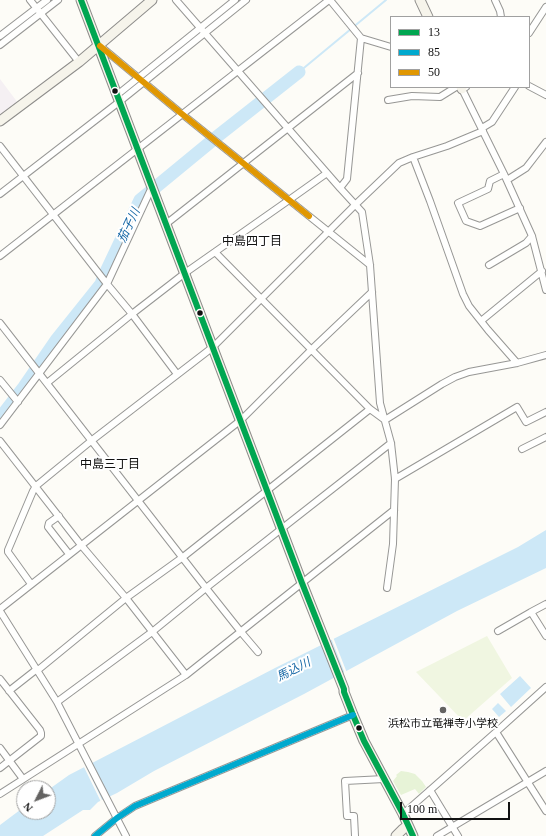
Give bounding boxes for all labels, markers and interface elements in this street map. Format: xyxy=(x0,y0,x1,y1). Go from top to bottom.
legend xyxy=(390,16,530,88)
text: 13 xyxy=(428,25,440,39)
text: 85 xyxy=(428,45,440,59)
text: 50 xyxy=(428,65,440,79)
unlabelled marker xyxy=(110,86,120,96)
water label: 茄子川 xyxy=(114,206,142,244)
district label: 中島四丁目 xyxy=(222,233,282,247)
unlabelled marker xyxy=(195,308,205,318)
district label: 中島三丁目 xyxy=(80,456,140,470)
water label: 馬込川 xyxy=(274,654,312,684)
marker: 浜松市立竜禅寺小学校 xyxy=(438,705,448,715)
place label: 浜松市立竜禅寺小学校 xyxy=(388,716,498,730)
unlabelled marker xyxy=(354,723,364,733)
north arrow xyxy=(16,780,56,820)
scale bar xyxy=(402,794,512,820)
text: N xyxy=(21,800,35,814)
text: 100 m xyxy=(407,802,437,816)

